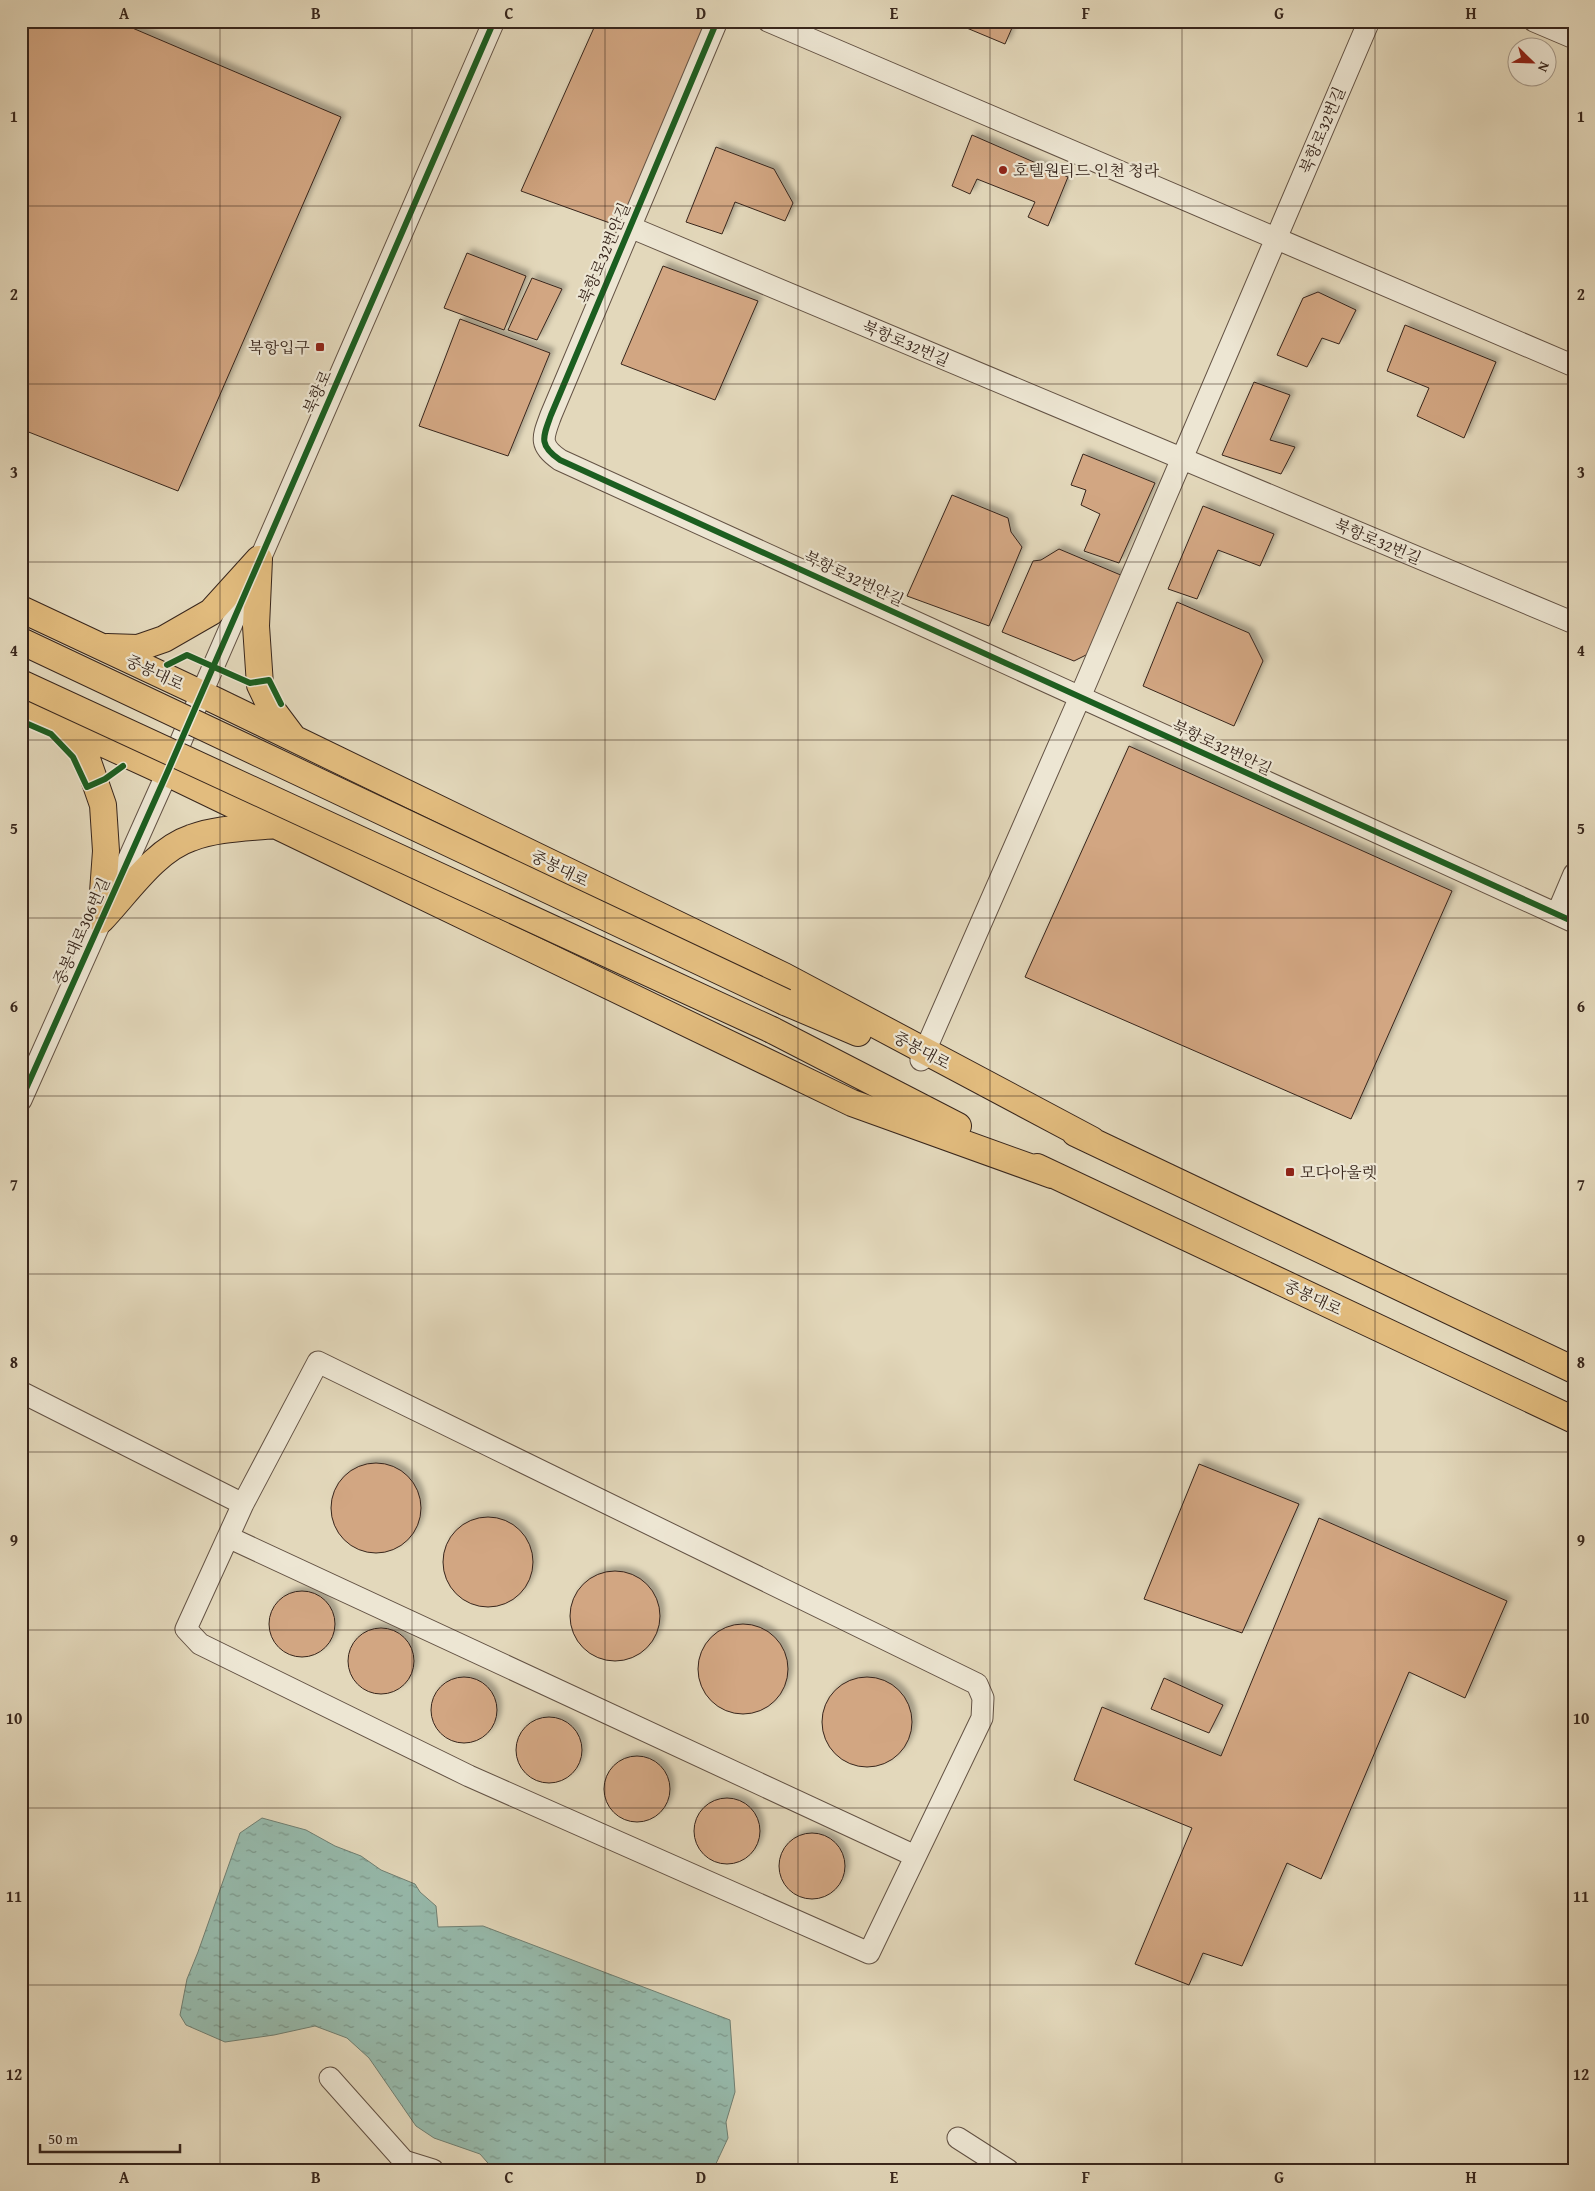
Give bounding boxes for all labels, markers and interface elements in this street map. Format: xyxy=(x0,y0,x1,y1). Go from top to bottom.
text: A xyxy=(119,1,130,25)
text: B xyxy=(311,1,321,25)
text: C xyxy=(504,1,514,25)
text: D xyxy=(696,1,706,25)
text: E xyxy=(890,1,899,25)
text: F xyxy=(1082,1,1090,25)
text: G xyxy=(1274,1,1284,25)
text: H xyxy=(1465,1,1477,25)
north arrow xyxy=(1508,38,1558,88)
text: N xyxy=(1533,59,1555,76)
street label: 북항로32번길 xyxy=(1293,83,1351,177)
text: 1 xyxy=(10,104,18,128)
text: 1 xyxy=(1577,104,1585,128)
place label: 호텔원티드 인천 청라 xyxy=(1013,158,1160,182)
marker: 호텔원티드 인천 청라 xyxy=(997,164,1009,176)
street label: 북항로32번안길 xyxy=(572,199,636,307)
text: 2 xyxy=(10,282,18,306)
text: 2 xyxy=(1577,282,1585,306)
street label: 북항로32번길 xyxy=(859,314,953,372)
place label: 북항입구 xyxy=(248,335,310,359)
marker: 북항입구 xyxy=(314,341,326,353)
street label: 북항로 xyxy=(297,365,338,418)
text: 3 xyxy=(10,460,18,484)
text: 3 xyxy=(1577,460,1585,484)
street label: 북항로32번길 xyxy=(1331,512,1425,570)
street label: 북항로32번안길 xyxy=(800,544,908,612)
text: 4 xyxy=(10,638,18,662)
text: 4 xyxy=(1577,638,1585,662)
street label: 중봉대로 xyxy=(122,648,189,696)
street label: 북항로32번안길 xyxy=(1168,713,1276,781)
text: 5 xyxy=(10,816,18,840)
text: 5 xyxy=(1577,816,1585,840)
street label: 중봉대로 xyxy=(527,844,594,893)
street label: 중봉대로306번길 xyxy=(46,873,116,989)
text: 6 xyxy=(10,994,18,1018)
text: 6 xyxy=(1577,994,1585,1018)
street label: 중봉대로 xyxy=(889,1025,955,1075)
place label: 모다아울렛 xyxy=(1300,1160,1377,1184)
marker: 모다아울렛 xyxy=(1284,1166,1296,1178)
text: 7 xyxy=(10,1172,18,1196)
text: 7 xyxy=(1577,1172,1585,1196)
street label: 중봉대로 xyxy=(1280,1273,1347,1321)
text: 8 xyxy=(10,1350,18,1374)
text: 8 xyxy=(1577,1350,1585,1374)
text: 9 xyxy=(10,1528,18,1552)
text: 9 xyxy=(1577,1528,1585,1552)
text: 10 xyxy=(6,1706,22,1730)
text: 10 xyxy=(1573,1706,1589,1730)
text: 11 xyxy=(6,1884,22,1908)
text: 11 xyxy=(1573,1884,1589,1908)
text: 12 xyxy=(6,2062,22,2086)
text: 12 xyxy=(1573,2062,1589,2086)
scale bar xyxy=(40,2121,180,2153)
text: 50 m xyxy=(48,2128,79,2149)
text: A xyxy=(119,2165,130,2189)
text: B xyxy=(311,2165,321,2189)
text: C xyxy=(504,2165,514,2189)
text: D xyxy=(696,2165,706,2189)
text: E xyxy=(890,2165,899,2189)
text: F xyxy=(1082,2165,1090,2189)
text: G xyxy=(1274,2165,1284,2189)
text: H xyxy=(1465,2165,1477,2189)

